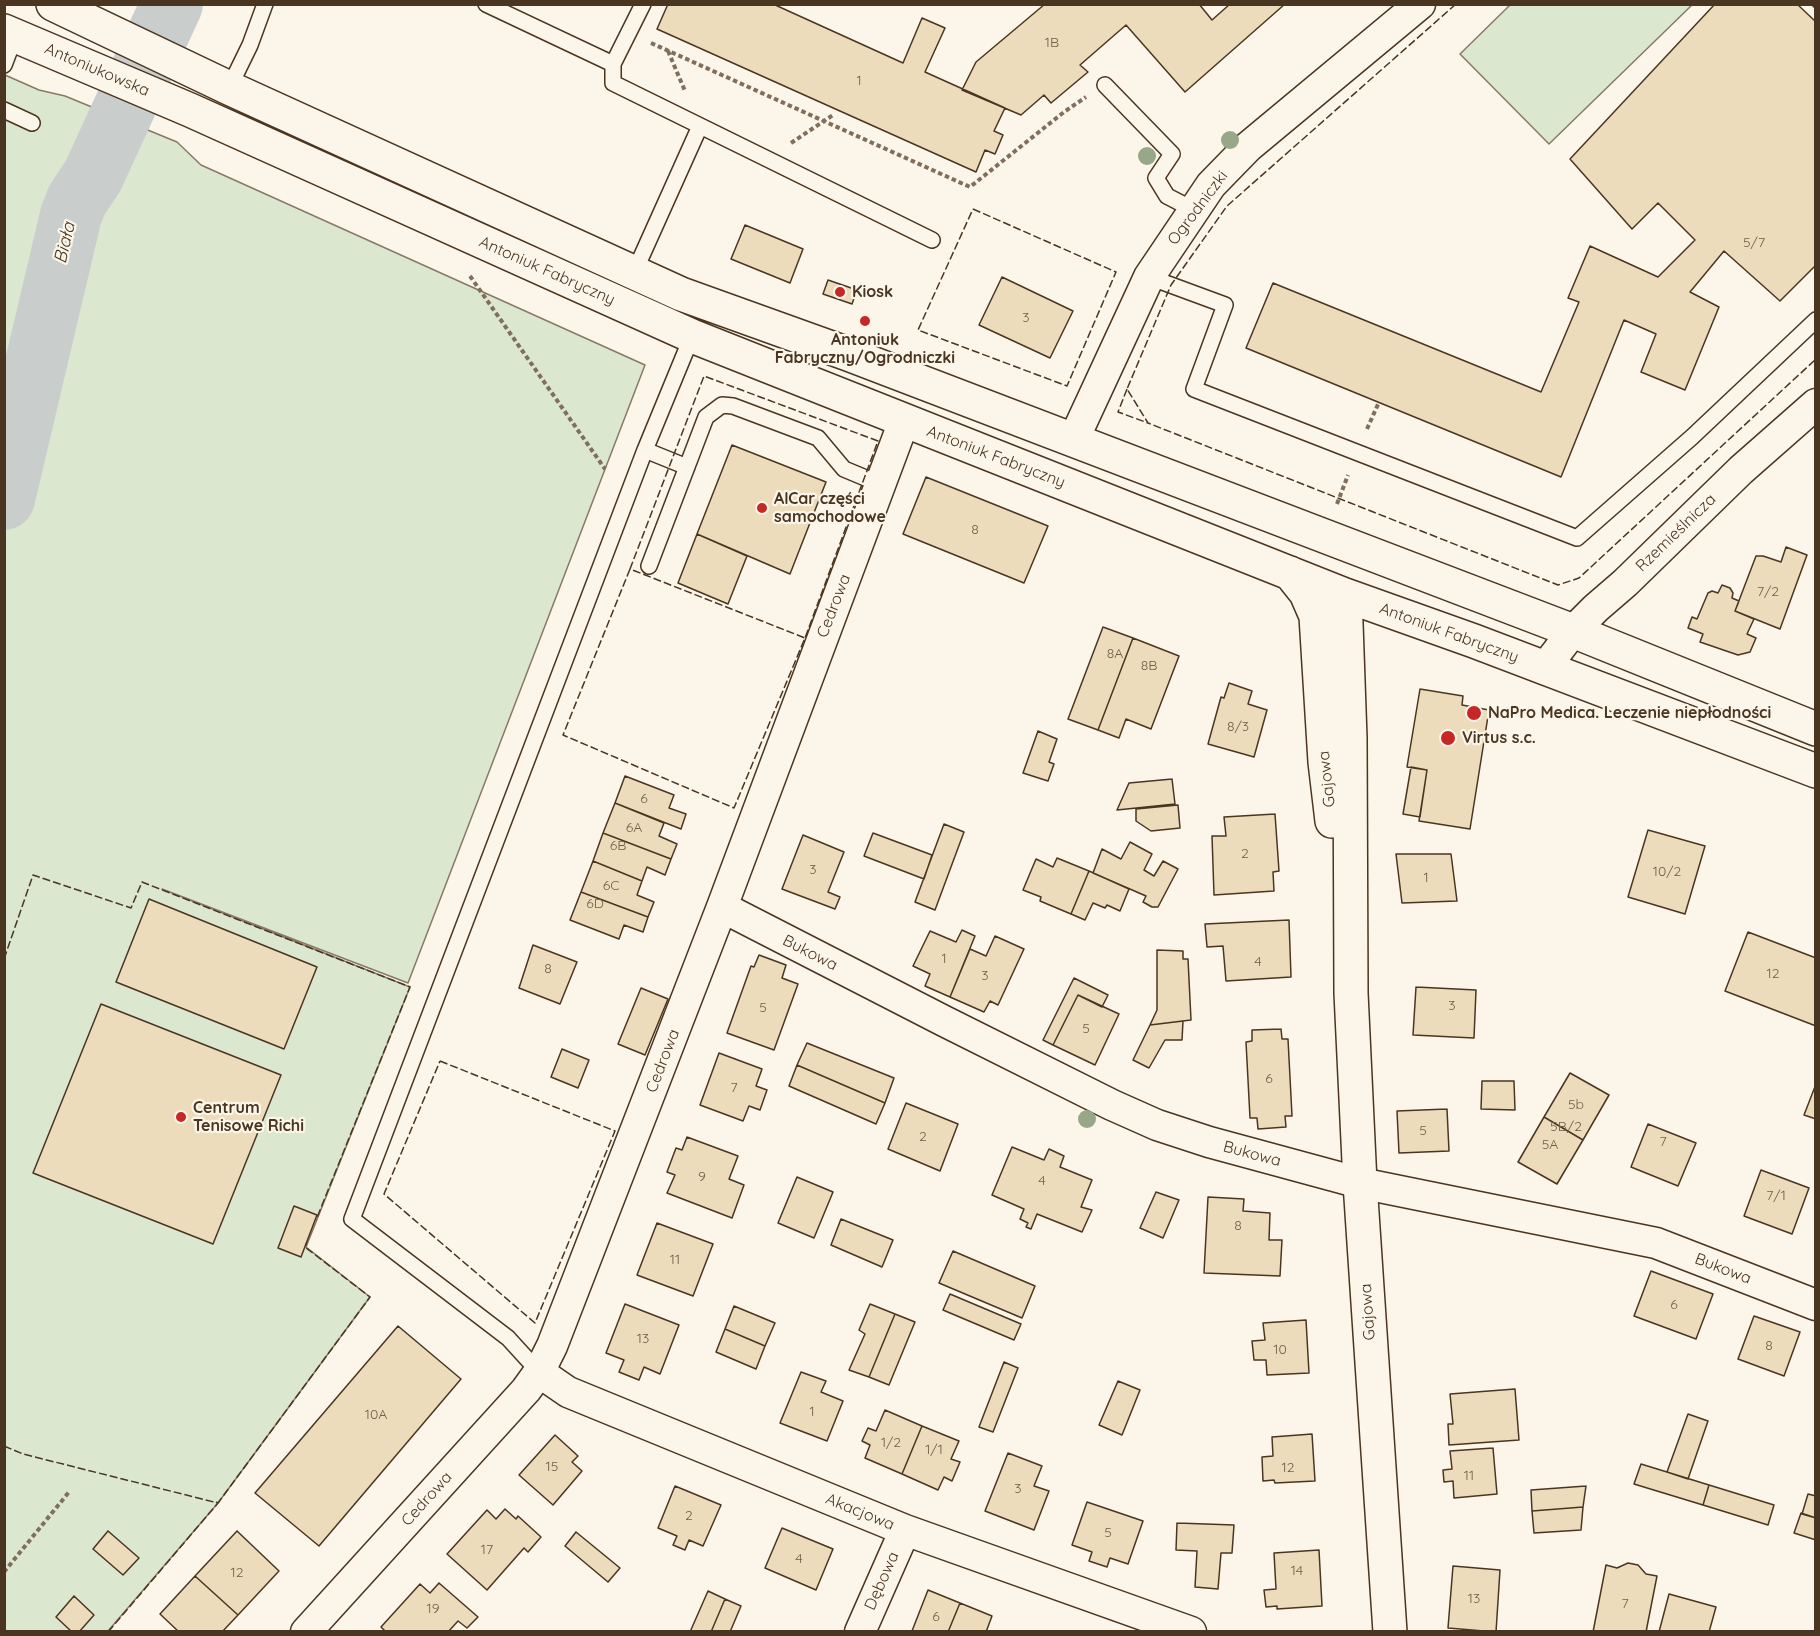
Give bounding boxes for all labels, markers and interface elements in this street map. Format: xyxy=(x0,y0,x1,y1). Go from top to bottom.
house number: 1B xyxy=(1045,35,1059,51)
street label: Antoniukowska xyxy=(42,39,152,101)
house number: 1 xyxy=(856,73,862,89)
street label: Ogrodniczki xyxy=(1164,167,1232,249)
water label: Biała xyxy=(50,220,80,266)
street label: Antoniuk Fabryczny xyxy=(476,232,618,310)
house number: 5/7 xyxy=(1743,235,1765,251)
place label: Kiosk xyxy=(852,282,893,302)
marker: Kiosk xyxy=(833,285,847,299)
house number: 3 xyxy=(1022,310,1030,326)
marker: Antoniuk Fabryczny/Ogrodniczki xyxy=(858,314,872,328)
place label: Antoniuk Fabryczny/Ogrodniczki xyxy=(775,330,955,368)
street label: Antoniuk Fabryczny xyxy=(924,422,1068,492)
place label: AlCar części samochodowe xyxy=(774,489,886,527)
street label: Rzemieślnicza xyxy=(1632,490,1720,576)
marker: AlCar części samochodowe xyxy=(755,501,769,515)
house number: 8 xyxy=(971,522,979,538)
street label: Cedrowa xyxy=(813,572,855,640)
house number: 7/2 xyxy=(1757,584,1779,600)
street label: Antoniuk Fabryczny xyxy=(1377,599,1521,667)
house number: 8A xyxy=(1107,646,1123,662)
house number: 8B xyxy=(1141,658,1157,674)
place label: NaPro Medica. Leczenie niepłodności xyxy=(1488,703,1771,723)
marker: NaPro Medica. Leczenie niepłodności xyxy=(1465,704,1483,722)
house number: 8/3 xyxy=(1227,719,1249,735)
place label: Virtus s.c. xyxy=(1462,728,1536,748)
marker: Virtus s.c. xyxy=(1439,729,1457,747)
street label: Gajowa xyxy=(1314,750,1340,808)
house number: 6 xyxy=(640,791,648,807)
house number: 6A xyxy=(626,820,642,836)
house number: 6B xyxy=(610,838,626,854)
house number: 2 xyxy=(1241,846,1249,862)
house number: 3 xyxy=(809,862,817,878)
house number: 10/2 xyxy=(1653,864,1681,880)
house number: 1 xyxy=(1423,870,1429,886)
house number: 6C xyxy=(603,878,619,894)
house number: 6D xyxy=(586,896,604,912)
street label: Bukowa xyxy=(779,931,841,975)
house number: 1 xyxy=(941,951,947,967)
house number: 4 xyxy=(1254,954,1262,970)
house number: 8 xyxy=(544,961,552,977)
house number: 12 xyxy=(1767,966,1779,982)
house number: 3 xyxy=(981,968,989,984)
house number: 3 xyxy=(1448,998,1456,1014)
house number: 5 xyxy=(759,1000,767,1016)
house number: 5 xyxy=(1082,1021,1090,1037)
street label: Cedrowa xyxy=(642,1027,684,1095)
house number: 6 xyxy=(1265,1071,1273,1087)
house number: 7 xyxy=(730,1080,738,1096)
house number: 5b xyxy=(1568,1097,1584,1113)
place label: Centrum Tenisowe Richi xyxy=(193,1098,304,1136)
marker: Centrum Tenisowe Richi xyxy=(174,1110,188,1124)
house number: 5B/2 xyxy=(1550,1119,1582,1135)
house number: 5 xyxy=(1419,1123,1427,1139)
house number: 2 xyxy=(919,1129,927,1145)
house number: 7 xyxy=(1659,1134,1667,1150)
street label: Bukowa xyxy=(1221,1137,1283,1171)
house number: 5A xyxy=(1542,1137,1558,1153)
house number: 9 xyxy=(698,1169,706,1185)
house number: 4 xyxy=(1038,1173,1046,1189)
house number: 7/1 xyxy=(1766,1188,1786,1204)
house number: 8 xyxy=(1234,1218,1242,1234)
street label: Bukowa xyxy=(1692,1249,1754,1289)
house number: 11 xyxy=(670,1252,680,1268)
street label: Gajowa xyxy=(1356,1283,1380,1341)
house number: 6 xyxy=(1670,1297,1678,1313)
house number: 13 xyxy=(637,1331,649,1347)
house number: 8 xyxy=(1765,1338,1773,1354)
house number: 10 xyxy=(1273,1342,1287,1358)
house number: 1 xyxy=(809,1404,815,1420)
house number: 10A xyxy=(365,1407,387,1423)
house number: 1/2 xyxy=(881,1435,901,1451)
house number: 1/1 xyxy=(925,1442,943,1458)
house number: 15 xyxy=(546,1459,558,1475)
house number: 12 xyxy=(1282,1460,1294,1476)
street label: Cedrowa xyxy=(398,1468,456,1530)
house number: 11 xyxy=(1464,1468,1474,1484)
house number: 3 xyxy=(1014,1481,1022,1497)
street label: Akacjowa xyxy=(823,1489,897,1535)
house number: 2 xyxy=(685,1508,693,1524)
house number: 5 xyxy=(1104,1525,1112,1541)
house number: 17 xyxy=(481,1542,493,1558)
street label: Dębowa xyxy=(861,1549,903,1613)
house number: 4 xyxy=(795,1551,803,1567)
house number: 14 xyxy=(1291,1563,1303,1579)
house number: 12 xyxy=(231,1565,243,1581)
house number: 13 xyxy=(1468,1591,1480,1607)
house number: 7 xyxy=(1621,1596,1629,1612)
house number: 19 xyxy=(427,1601,439,1617)
house number: 6 xyxy=(932,1609,940,1625)

